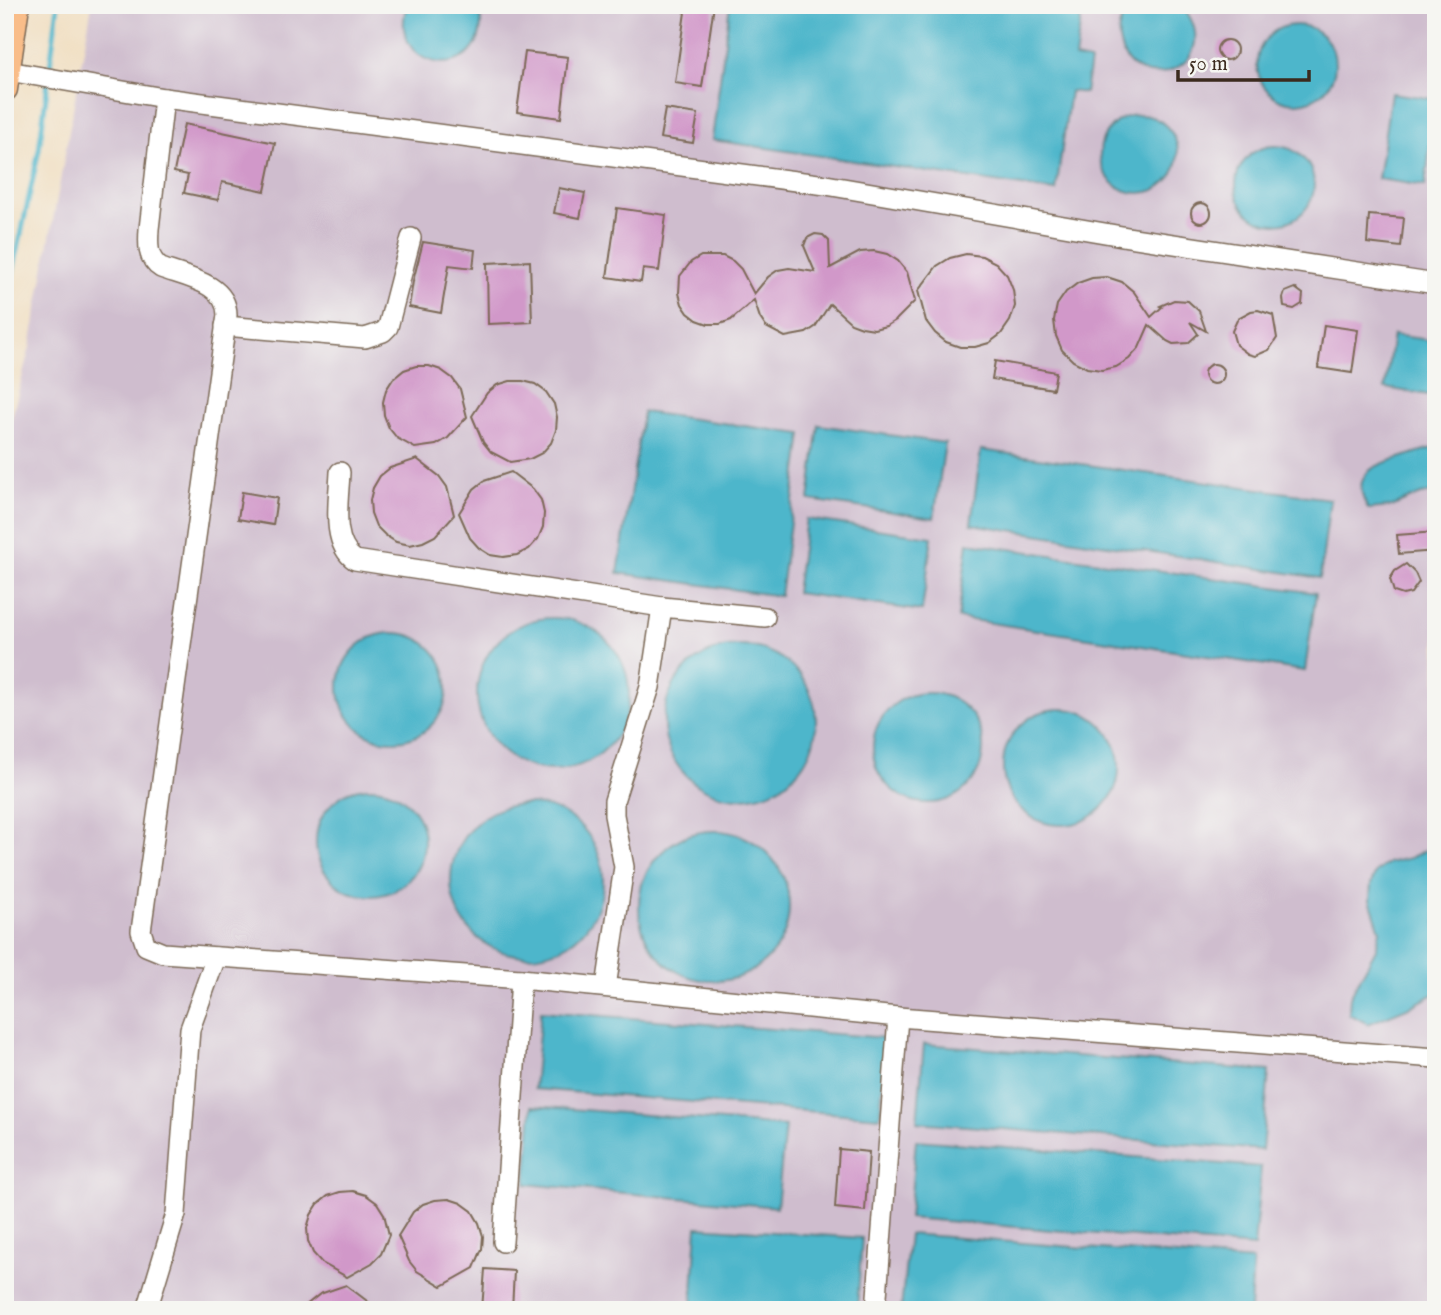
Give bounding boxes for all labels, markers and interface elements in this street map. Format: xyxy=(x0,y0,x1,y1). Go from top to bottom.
scale bar xyxy=(1178,38,1310,82)
text: 50 m xyxy=(1189,51,1228,78)

